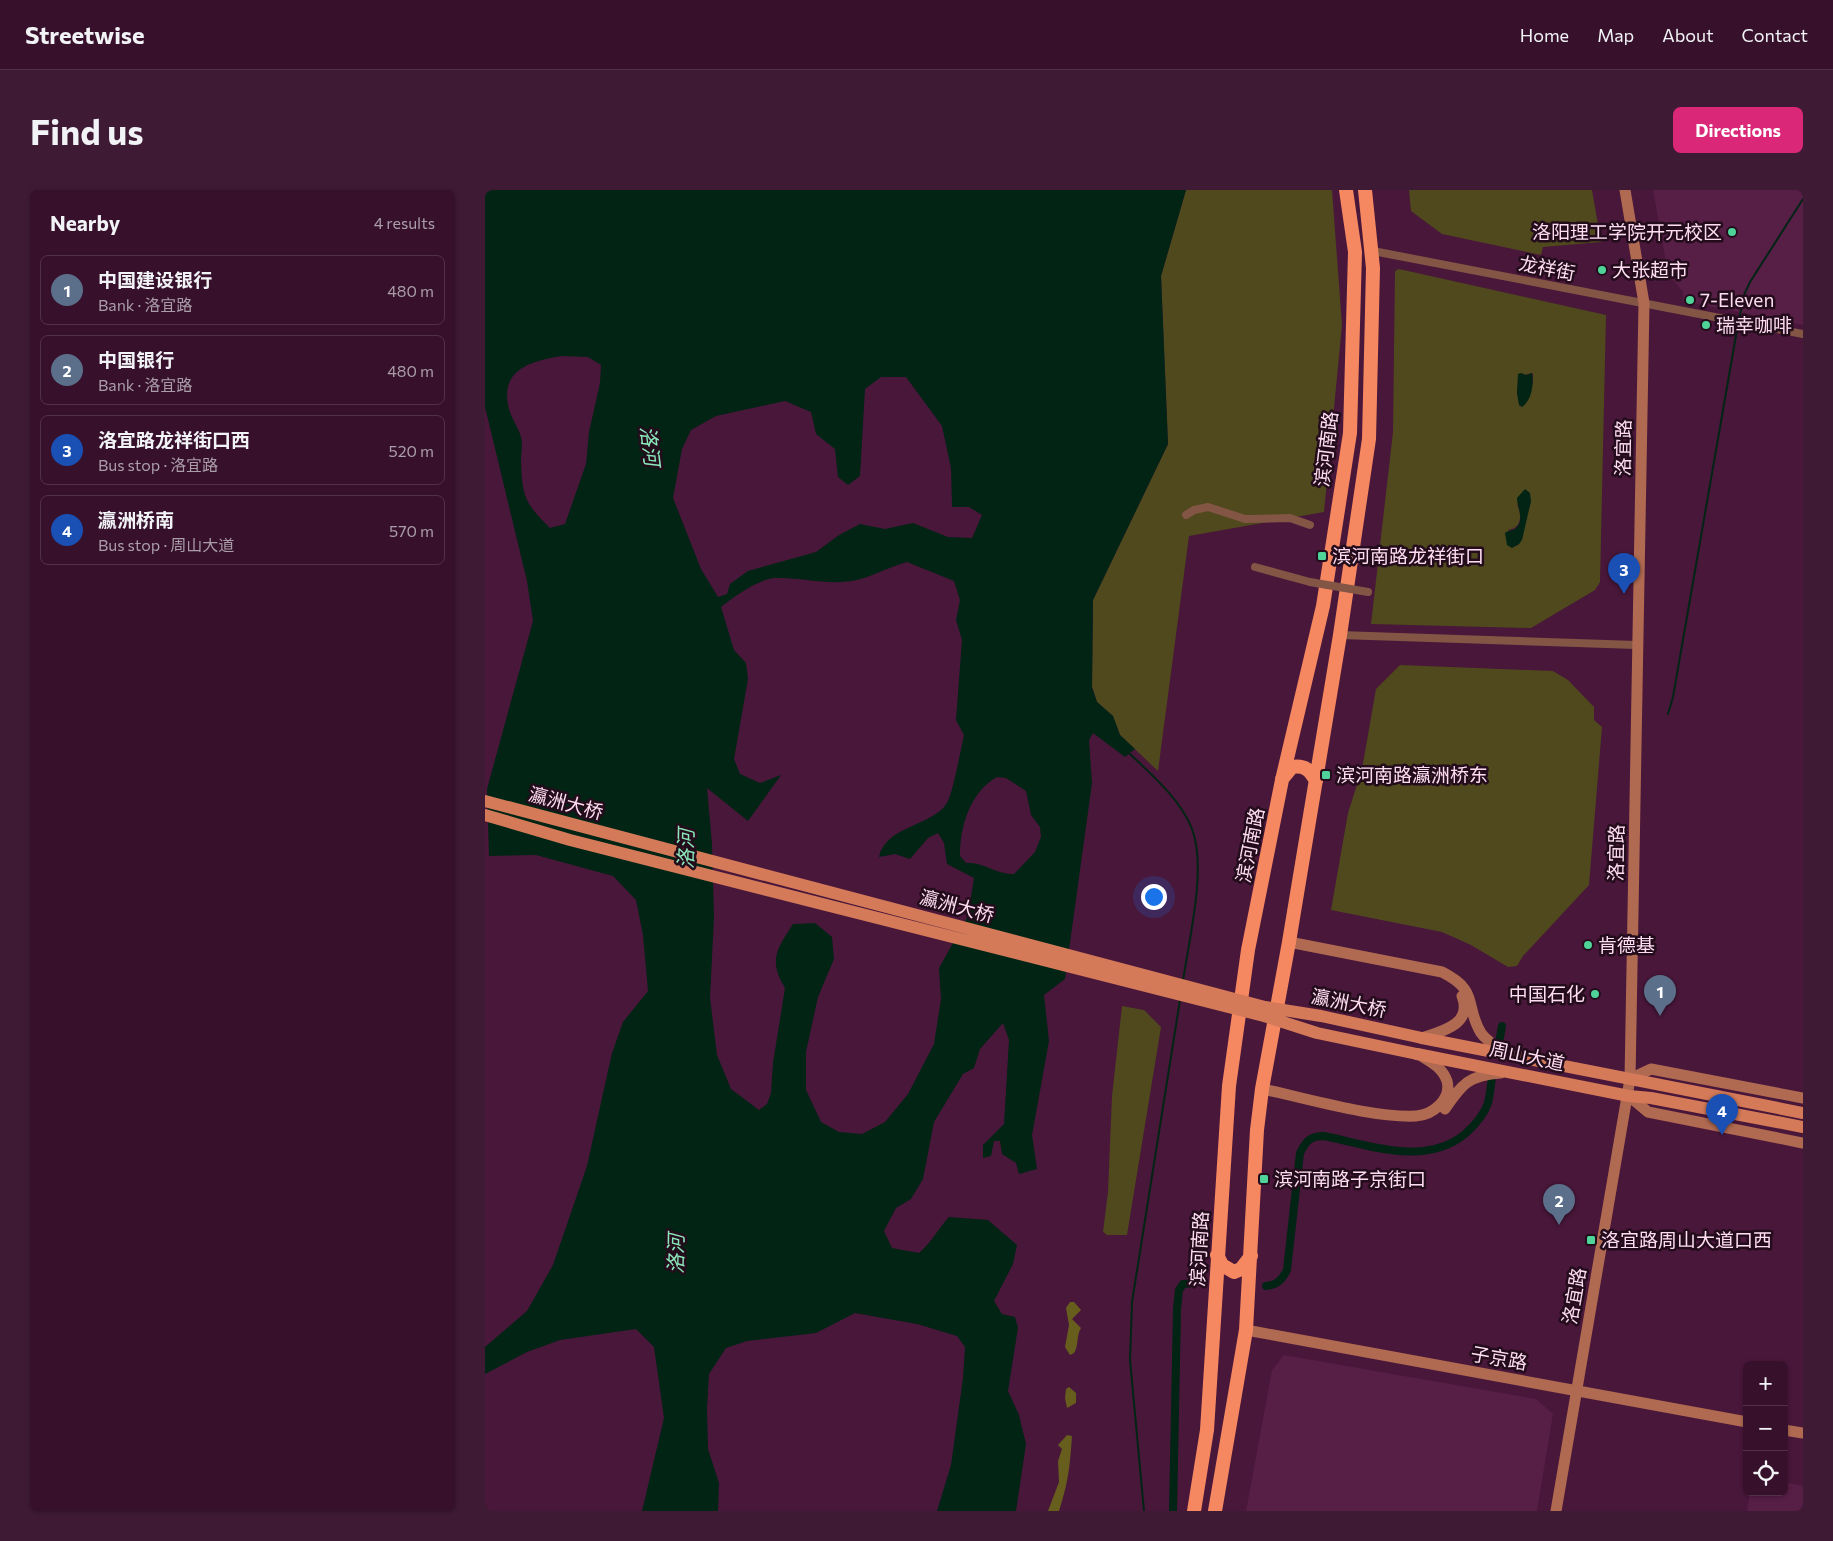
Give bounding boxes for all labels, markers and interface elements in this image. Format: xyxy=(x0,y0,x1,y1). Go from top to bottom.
text: Streetwise xyxy=(25,20,145,49)
text: Home xyxy=(1520,24,1569,46)
text: Map xyxy=(1597,24,1634,46)
text: About xyxy=(1662,24,1714,46)
text: Contact xyxy=(1742,24,1808,46)
button: Directions xyxy=(1673,107,1803,153)
text: Find us xyxy=(30,109,144,152)
text: Nearby xyxy=(50,210,120,235)
text: 4 results xyxy=(374,213,435,232)
place label: 洛阳理工学院开元校区 xyxy=(1532,220,1722,243)
marker: 洛阳理工学院开元校区 xyxy=(1726,226,1738,238)
street label: 龙祥街 xyxy=(1517,251,1577,284)
place label: 大张超市 xyxy=(1612,258,1688,281)
marker: 大张超市 xyxy=(1596,264,1608,276)
text: 中国建设银行 xyxy=(98,268,212,291)
text: 1 xyxy=(63,281,71,300)
text: 480 m xyxy=(387,281,434,300)
place label: 7-Eleven xyxy=(1700,288,1774,311)
marker: 7-Eleven xyxy=(1684,294,1696,306)
text: Bank · 洛宜路 xyxy=(98,295,192,314)
place label: 瑞幸咖啡 xyxy=(1716,313,1792,336)
marker: 瑞幸咖啡 xyxy=(1700,319,1712,331)
text: 中国银行 xyxy=(98,348,174,371)
text: 2 xyxy=(62,361,72,380)
text: 480 m xyxy=(387,361,434,380)
text: Bank · 洛宜路 xyxy=(98,375,192,394)
street label: 滨河南路 xyxy=(1309,410,1342,488)
street label: 洛宜路 xyxy=(1611,419,1634,477)
water label: 洛河 xyxy=(637,425,666,471)
text: 洛宜路龙祥街口西 xyxy=(98,428,250,451)
text: 3 xyxy=(62,441,72,460)
text: 520 m xyxy=(389,441,434,460)
text: Bus stop · 洛宜路 xyxy=(98,455,218,474)
text: 瀛洲桥南 xyxy=(98,508,174,531)
text: 4 xyxy=(62,521,72,540)
text: 570 m xyxy=(389,521,434,540)
text: Bus stop · 周山大道 xyxy=(98,535,234,554)
place label: 滨河南路龙祥街口 xyxy=(1332,544,1484,567)
marker: 滨河南路龙祥街口 xyxy=(1316,550,1328,562)
pin: 3 xyxy=(1608,553,1640,594)
place label: 滨河南路瀛洲桥东 xyxy=(1336,763,1488,786)
marker: 滨河南路瀛洲桥东 xyxy=(1320,769,1332,781)
street label: 瀛洲大桥 xyxy=(526,782,606,823)
street label: 滨河南路 xyxy=(1231,805,1268,884)
street label: 洛宜路 xyxy=(1604,824,1627,882)
water label: 洛河 xyxy=(673,825,697,869)
your location xyxy=(1141,884,1167,910)
street label: 瀛洲大桥 xyxy=(917,885,997,926)
place label: 肯德基 xyxy=(1598,933,1655,956)
marker: 肯德基 xyxy=(1582,939,1594,951)
pin: 1 xyxy=(1644,975,1676,1016)
place label: 中国石化 xyxy=(1509,982,1585,1005)
street label: 瀛洲大桥 xyxy=(1310,984,1389,1021)
marker: 中国石化 xyxy=(1589,988,1601,1000)
street label: 周山大道 xyxy=(1488,1036,1567,1075)
pin: 4 xyxy=(1706,1094,1738,1135)
place label: 滨河南路子京街口 xyxy=(1274,1167,1426,1190)
marker: 滨河南路子京街口 xyxy=(1258,1173,1270,1185)
pin: 2 xyxy=(1543,1184,1575,1225)
street label: 滨河南路 xyxy=(1185,1210,1212,1288)
place label: 洛宜路周山大道口西 xyxy=(1601,1228,1772,1251)
water label: 洛河 xyxy=(663,1230,687,1274)
marker: 洛宜路周山大道口西 xyxy=(1585,1234,1597,1246)
street label: 洛宜路 xyxy=(1557,1266,1590,1326)
street label: 子京路 xyxy=(1469,1341,1529,1374)
map controls xyxy=(1743,1361,1788,1496)
button: + xyxy=(1743,1361,1788,1406)
button: − xyxy=(1743,1406,1788,1451)
button: locate xyxy=(1743,1451,1788,1496)

